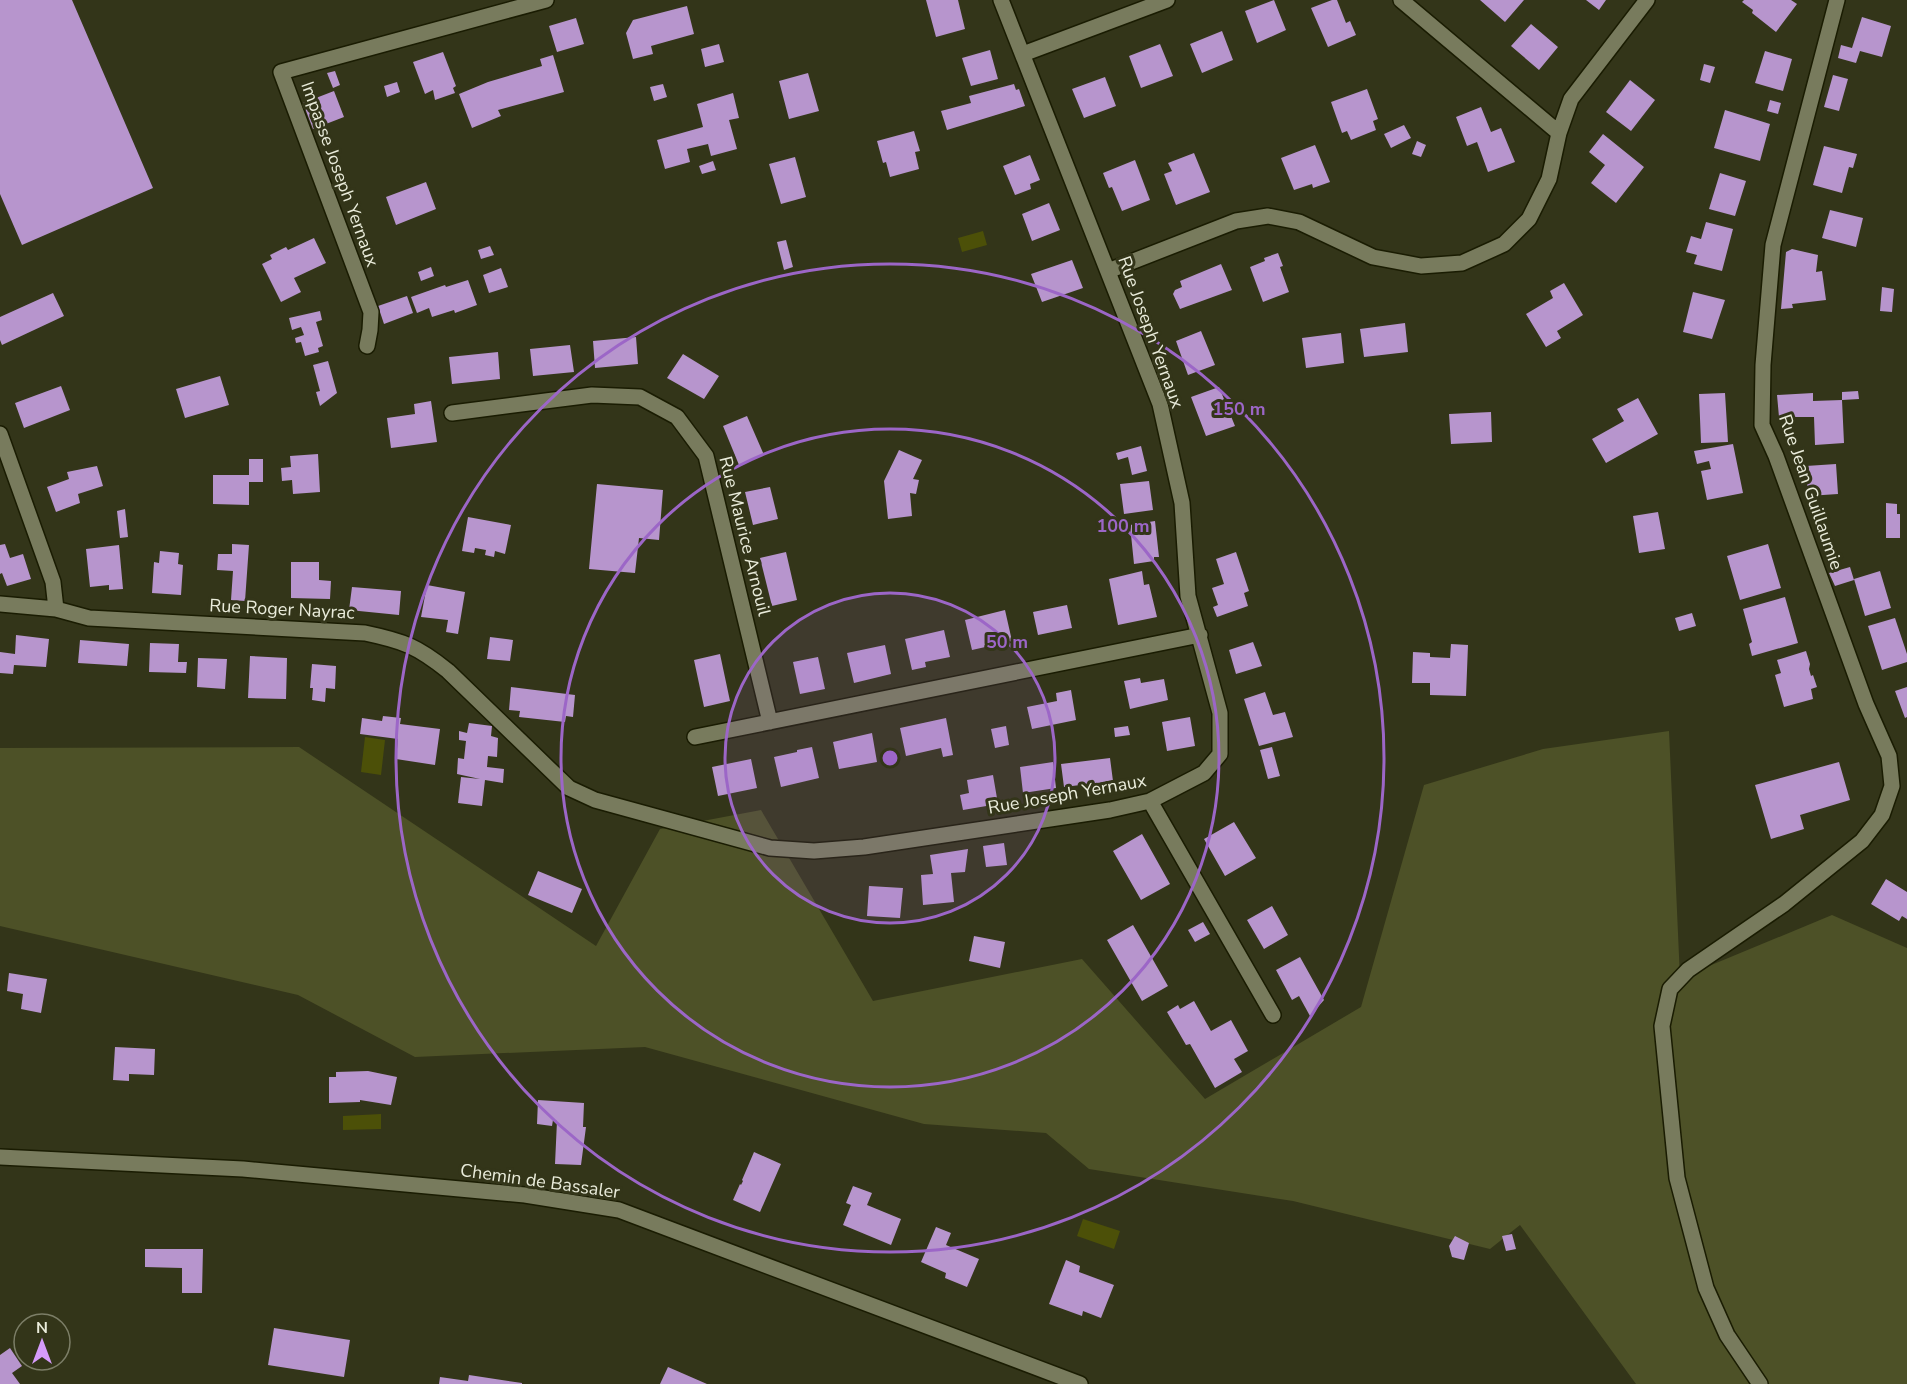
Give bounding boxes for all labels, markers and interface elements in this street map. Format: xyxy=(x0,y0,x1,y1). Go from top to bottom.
street label: Impasse Joseph Yernaux xyxy=(295,78,385,271)
street label: Rue Joseph Yernaux xyxy=(1112,253,1190,412)
text: 150 m xyxy=(1212,397,1266,421)
street label: Rue Jean Guillaumie xyxy=(1773,411,1849,573)
street label: Rue Maurice Arnouil xyxy=(714,454,777,619)
text: 100 m xyxy=(1096,514,1150,538)
street label: Rue Roger Nayrac xyxy=(209,593,355,625)
text: 50 m xyxy=(986,630,1028,654)
centre of rings xyxy=(880,748,900,768)
street label: Rue Joseph Yernaux xyxy=(986,768,1149,820)
street label: Chemin de Bassaler xyxy=(459,1158,622,1204)
north arrow xyxy=(12,1312,72,1372)
text: N xyxy=(36,1317,48,1339)

